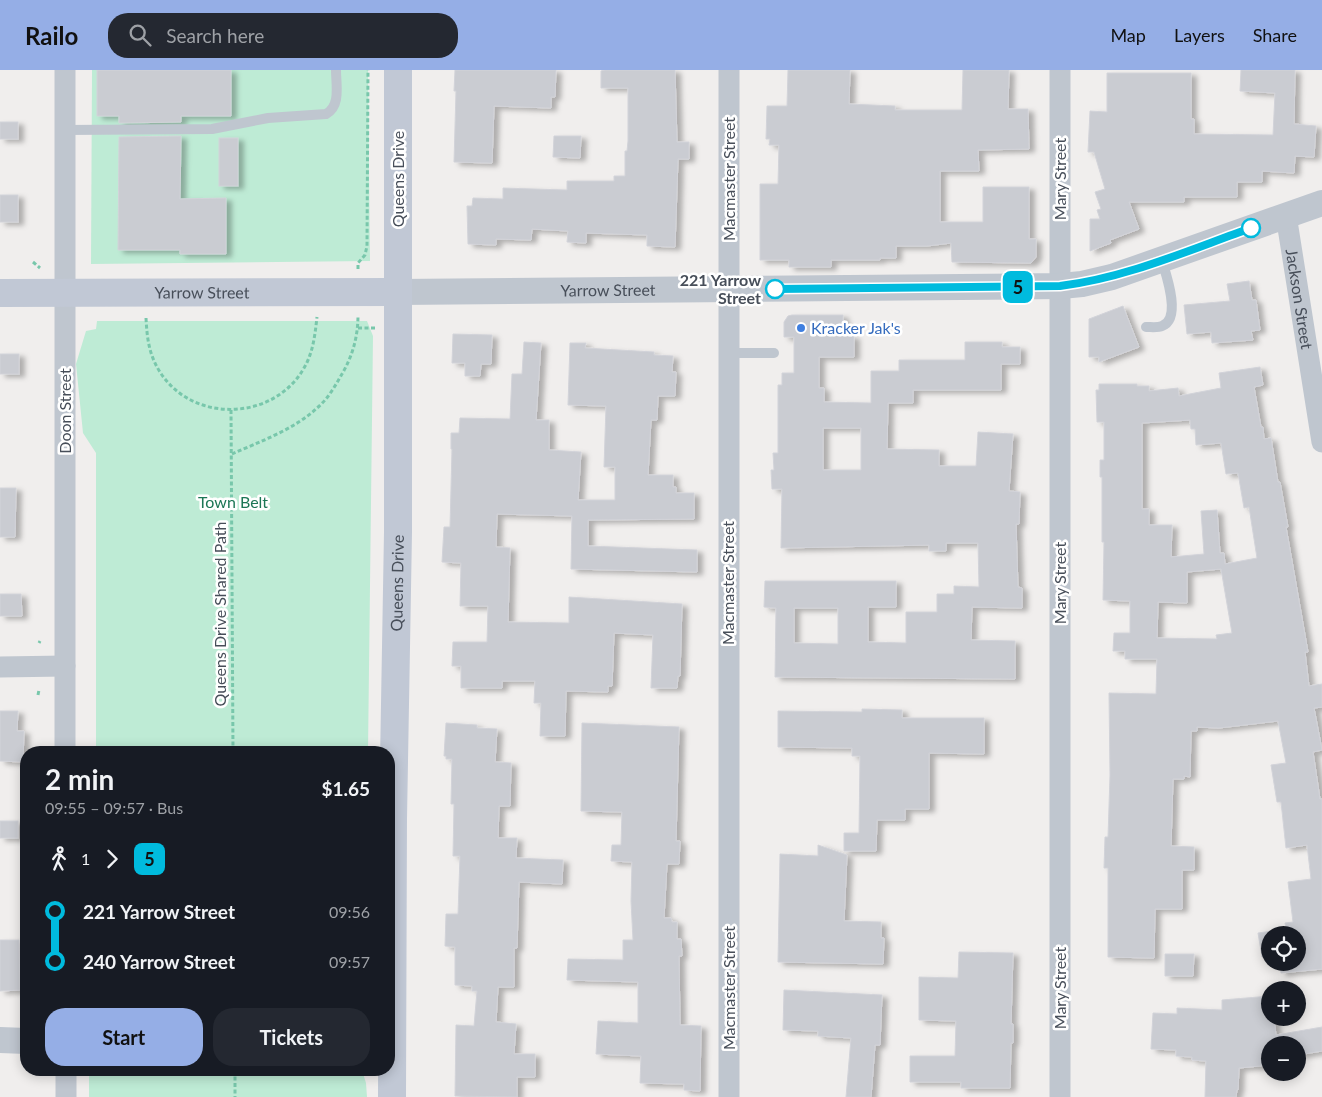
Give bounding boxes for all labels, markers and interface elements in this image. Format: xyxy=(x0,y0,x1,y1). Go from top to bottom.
search box xyxy=(108,13,458,58)
text: Railo xyxy=(25,21,78,50)
icon: search xyxy=(126,21,154,49)
text: Search here xyxy=(166,24,264,47)
text: Map xyxy=(1110,24,1146,46)
text: Layers xyxy=(1174,24,1225,46)
text: Share xyxy=(1253,24,1297,46)
street label: Macmaster Street xyxy=(719,117,738,241)
street label: Queens Drive xyxy=(388,131,407,227)
street label: Mary Street xyxy=(1050,138,1069,220)
unlabelled marker xyxy=(1241,218,1261,238)
street label: Jackson Street xyxy=(1282,247,1317,351)
place label: 221 Yarrow Street xyxy=(680,270,761,307)
line badge: 5 xyxy=(1002,271,1034,303)
text: 5 xyxy=(1013,276,1023,298)
marker: 221 Yarrow Street xyxy=(765,279,785,299)
street label: Yarrow Street xyxy=(560,280,656,300)
street label: Yarrow Street xyxy=(154,282,250,302)
place label: Kracker Jak's xyxy=(811,318,901,337)
marker: Kracker Jak's xyxy=(795,322,807,334)
street label: Doon Street xyxy=(55,368,74,454)
park label: Town Belt xyxy=(198,492,268,511)
street label: Macmaster Street xyxy=(718,521,737,645)
street label: Queens Drive Shared Path xyxy=(210,522,229,706)
street label: Queens Drive xyxy=(386,535,407,632)
street label: Mary Street xyxy=(1050,542,1069,624)
text: 2 min xyxy=(45,762,114,796)
text: $1.65 xyxy=(321,777,370,800)
text: 09:55 – 09:57 · Bus xyxy=(45,798,183,817)
icon: walk xyxy=(45,845,73,873)
icon: forward xyxy=(98,845,126,873)
text: 5 xyxy=(144,848,155,870)
text: 1 xyxy=(81,849,90,868)
text: 221 Yarrow Street xyxy=(83,900,235,923)
text: 09:56 xyxy=(329,902,370,921)
street label: Macmaster Street xyxy=(719,926,738,1050)
map controls xyxy=(1261,926,1306,1081)
button: locate xyxy=(1261,926,1306,971)
street label: Mary Street xyxy=(1050,947,1069,1029)
text: 240 Yarrow Street xyxy=(83,950,235,973)
text: 09:57 xyxy=(329,952,370,971)
button: + xyxy=(1261,981,1306,1026)
button: Start xyxy=(45,1008,203,1066)
button: Tickets xyxy=(213,1008,370,1066)
button: − xyxy=(1261,1036,1306,1081)

